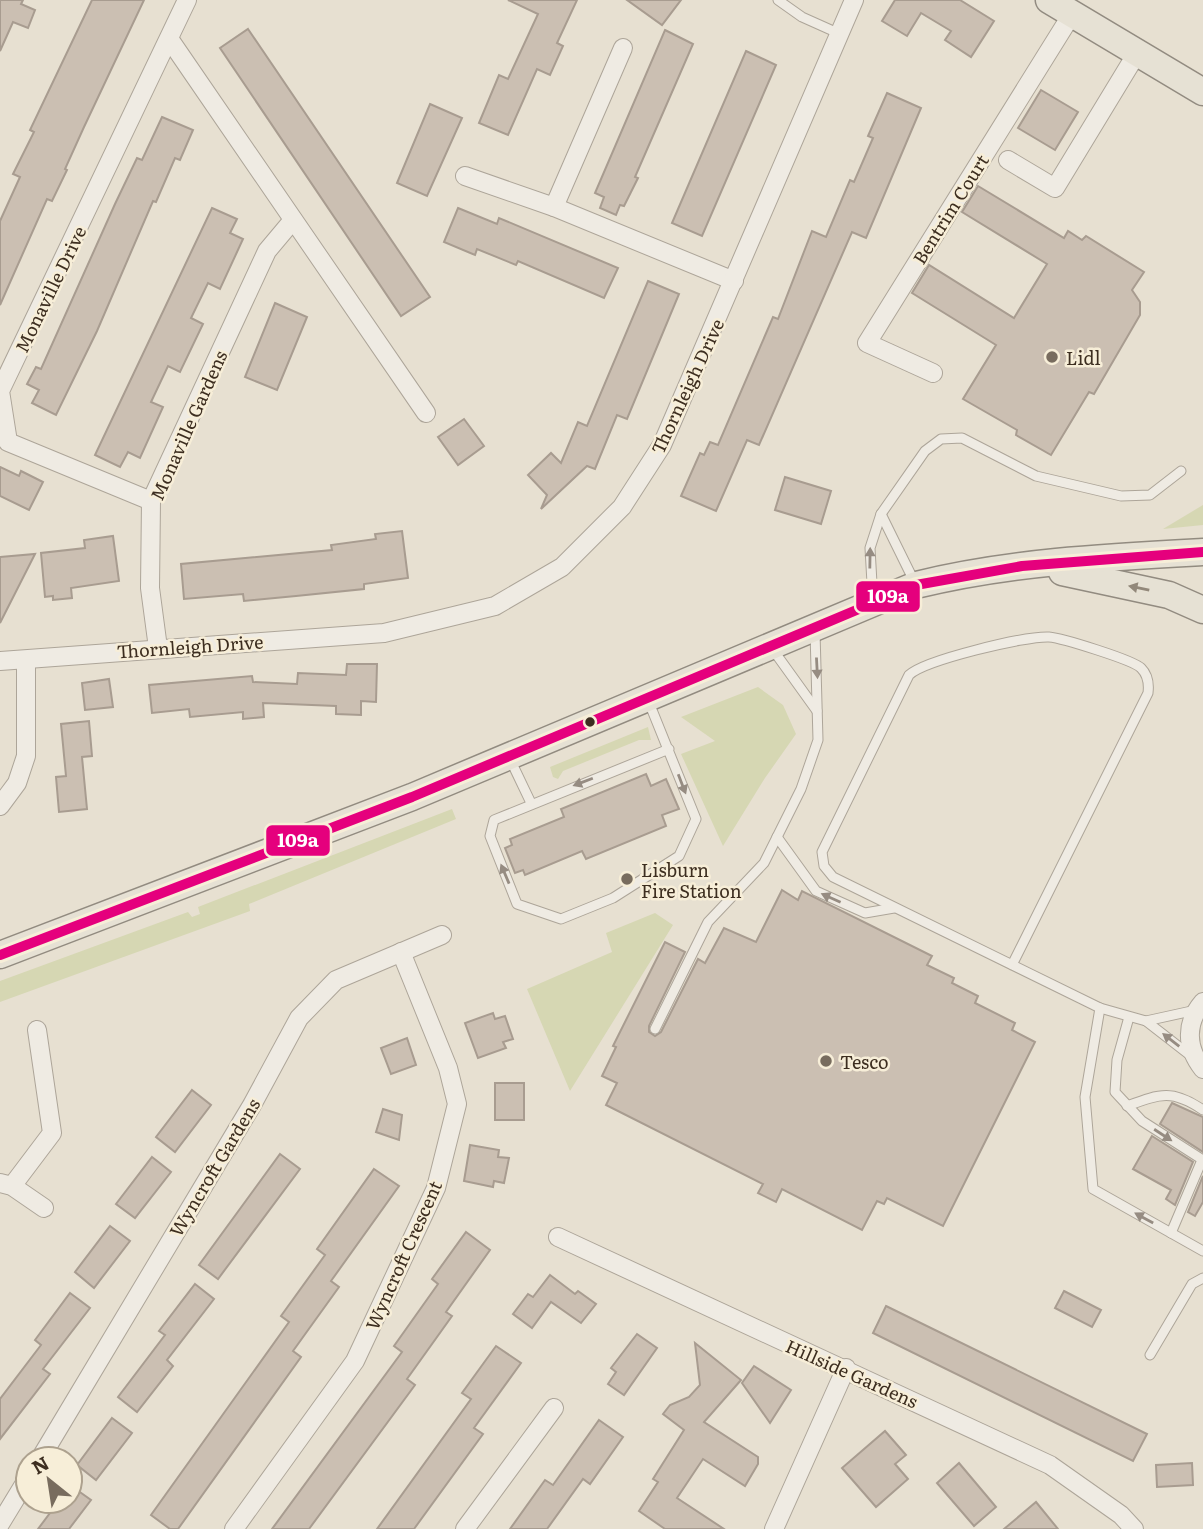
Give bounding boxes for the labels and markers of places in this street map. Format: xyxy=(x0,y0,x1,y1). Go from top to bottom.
place label: Lidl xyxy=(1066,344,1101,371)
marker: Lidl xyxy=(1044,349,1060,365)
unlabelled marker xyxy=(583,715,597,729)
place label: Lisburn Fire Station xyxy=(641,856,742,904)
marker: Lisburn Fire Station xyxy=(619,871,635,887)
place label: Tesco xyxy=(840,1048,889,1075)
marker: Tesco xyxy=(818,1053,834,1069)

